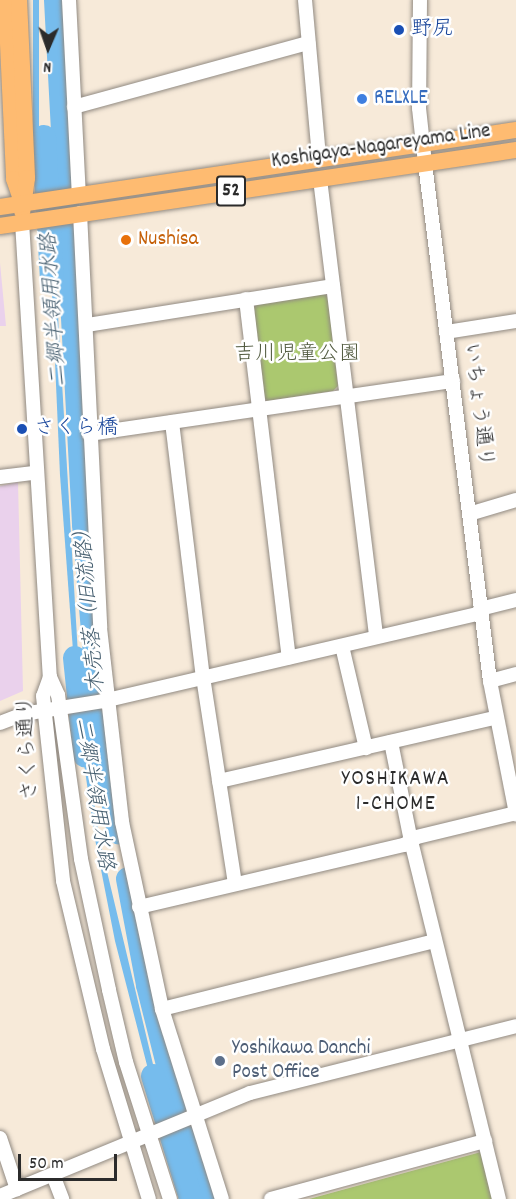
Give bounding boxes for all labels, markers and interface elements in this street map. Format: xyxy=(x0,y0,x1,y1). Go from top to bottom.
place label: 野尻 xyxy=(411,17,453,43)
north arrow xyxy=(18,18,78,78)
marker: 野尻 xyxy=(392,23,406,37)
text: N xyxy=(43,55,52,78)
place label: RELXLE xyxy=(374,86,428,112)
marker: RELXLE xyxy=(355,92,369,106)
street label: Koshigaya-Nagareyama Line xyxy=(270,119,492,175)
road number: 52 xyxy=(216,174,246,208)
place label: Nushisa xyxy=(138,227,198,253)
water label: 二郷半領用水路 xyxy=(36,232,74,388)
marker: Nushisa xyxy=(119,233,133,247)
street label: いちょう通り xyxy=(457,341,497,469)
park label: 吉川児童公園 xyxy=(234,342,360,368)
place label: さくら橋 xyxy=(34,416,118,442)
marker: さくら橋 xyxy=(15,422,29,436)
water label: 木売落（旧流路） xyxy=(70,517,112,695)
street label: さくら通り xyxy=(14,695,44,801)
water label: 二郷半領用水路 xyxy=(68,716,118,872)
district label: YOSHIKAWA 1-CHOME xyxy=(342,766,450,818)
place label: Yoshikawa Danchi Post Office xyxy=(232,1036,370,1086)
marker: Yoshikawa Danchi Post Office xyxy=(213,1054,227,1068)
scale bar xyxy=(21,1142,120,1180)
text: 50 m xyxy=(29,1152,64,1177)

